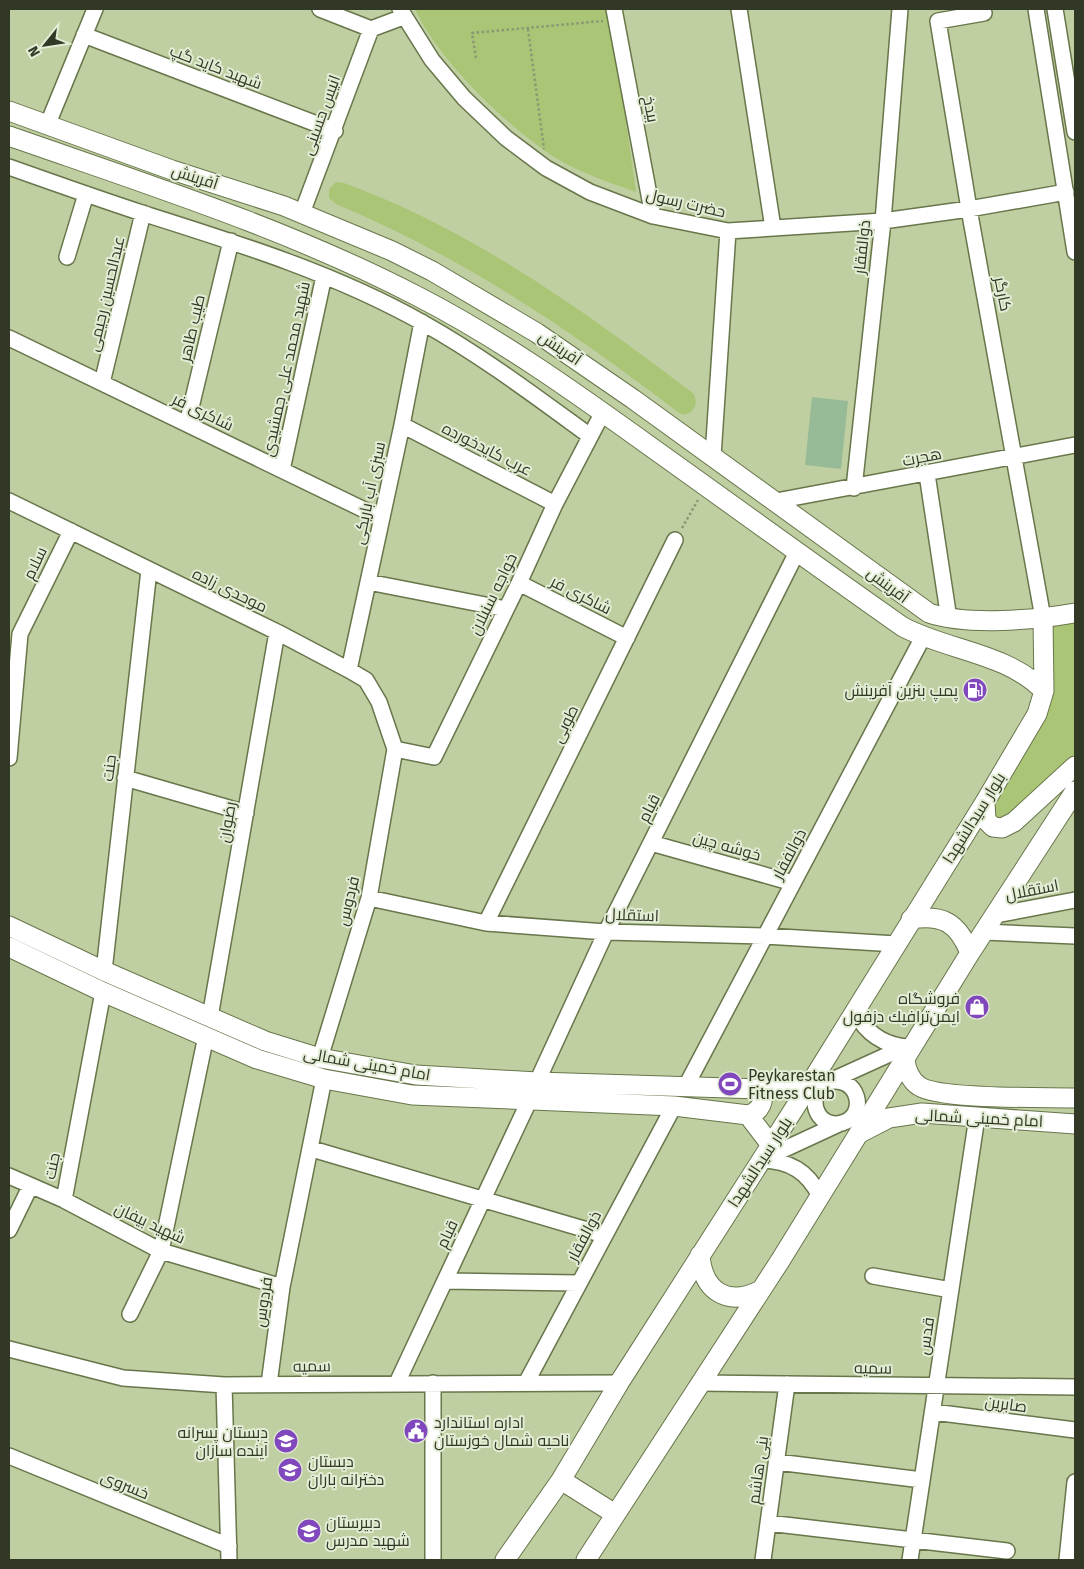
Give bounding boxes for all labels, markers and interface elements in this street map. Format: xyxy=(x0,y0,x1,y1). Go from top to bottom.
north arrow xyxy=(20,20,70,70)
street label: شهید کاید گپ xyxy=(167,41,265,95)
text: N xyxy=(24,43,44,60)
street label: انیس حسینی xyxy=(298,72,345,158)
street label: بیدخ xyxy=(637,94,663,124)
street label: آفرینش xyxy=(169,161,221,195)
street label: حضرت رسول xyxy=(644,185,728,222)
street label: ذوالفقار xyxy=(850,219,874,276)
street label: عبدالحسین رحیمی xyxy=(84,235,129,354)
street label: کارگر xyxy=(990,274,1016,313)
street label: شهید محمد علی جمشیدی xyxy=(258,280,315,459)
street label: طیب طاهر xyxy=(175,293,209,364)
street label: آفرینش xyxy=(534,327,586,370)
street label: شاکری فر xyxy=(168,389,237,436)
street label: عرب کایدخورده xyxy=(439,418,535,480)
street label: سبزی آب باریکی xyxy=(349,440,390,546)
street label: هجرت xyxy=(901,444,943,470)
street label: سلام xyxy=(19,544,53,583)
street label: خواجه سنبلان xyxy=(465,550,522,639)
street label: آفرینش xyxy=(863,563,913,608)
street label: موحدی زاده xyxy=(189,564,271,617)
street label: شاکری فر xyxy=(546,571,615,619)
fuel station icon: پمپ بنزین آفرینش xyxy=(962,677,988,703)
place label: پمپ بنزین آفرینش xyxy=(844,681,959,702)
street label: طوبی xyxy=(548,702,583,746)
street label: جنت xyxy=(98,754,120,782)
street label: بلوار سیدالشهدا xyxy=(938,769,1010,867)
street label: قیام xyxy=(634,791,666,826)
street label: رضوان xyxy=(214,800,241,844)
street label: ذوالفقار xyxy=(767,825,810,883)
street label: خوشه چین xyxy=(690,827,763,867)
street label: فردوس xyxy=(333,874,364,928)
street label: استقلال xyxy=(1004,876,1060,905)
street label: استقلال xyxy=(605,905,659,926)
place label: فروشگاه ايمن‌ترافيك دزفول xyxy=(843,989,960,1027)
shop icon: فروشگاه ايمن‌ترافيك دزفول xyxy=(964,994,990,1020)
street label: امام خمینی شمالی xyxy=(302,1044,432,1086)
place label: Peykarestan Fitness Club xyxy=(748,1066,836,1103)
sports icon: Peykarestan Fitness Club xyxy=(717,1071,743,1097)
street label: امام خمینی شمالی xyxy=(914,1105,1044,1133)
street label: بلوار سیدالشهدا xyxy=(724,1113,797,1211)
street label: جنت xyxy=(40,1151,64,1181)
street label: شهید بیفان xyxy=(111,1198,188,1249)
street label: ذوالفقار xyxy=(562,1207,605,1265)
street label: قیام xyxy=(432,1217,464,1252)
street label: فردوس xyxy=(250,1276,277,1329)
street label: قدس xyxy=(914,1316,939,1356)
street label: سمیه xyxy=(293,1356,331,1376)
street label: سمیه xyxy=(854,1358,892,1378)
street label: صابرین xyxy=(984,1392,1028,1417)
place label: اداره استاندارد ناحیه شمال خوزستان xyxy=(434,1413,569,1451)
public building icon: اداره استاندارد ناحیه شمال خوزستان xyxy=(403,1418,429,1444)
place label: دبستان پسرانه آینده سازان xyxy=(178,1423,269,1461)
school or university icon: دبستان پسرانه آینده سازان xyxy=(273,1428,299,1454)
street label: بنی هاشم xyxy=(744,1435,774,1506)
place label: دبستان دخترانه باران xyxy=(308,1452,384,1490)
school or university icon: دبستان دخترانه باران xyxy=(277,1457,303,1483)
street label: خسروی xyxy=(98,1467,152,1504)
place label: دبیرستان شهید مدرس xyxy=(326,1513,410,1551)
school or university icon: دبیرستان شهید مدرس xyxy=(296,1518,322,1544)

